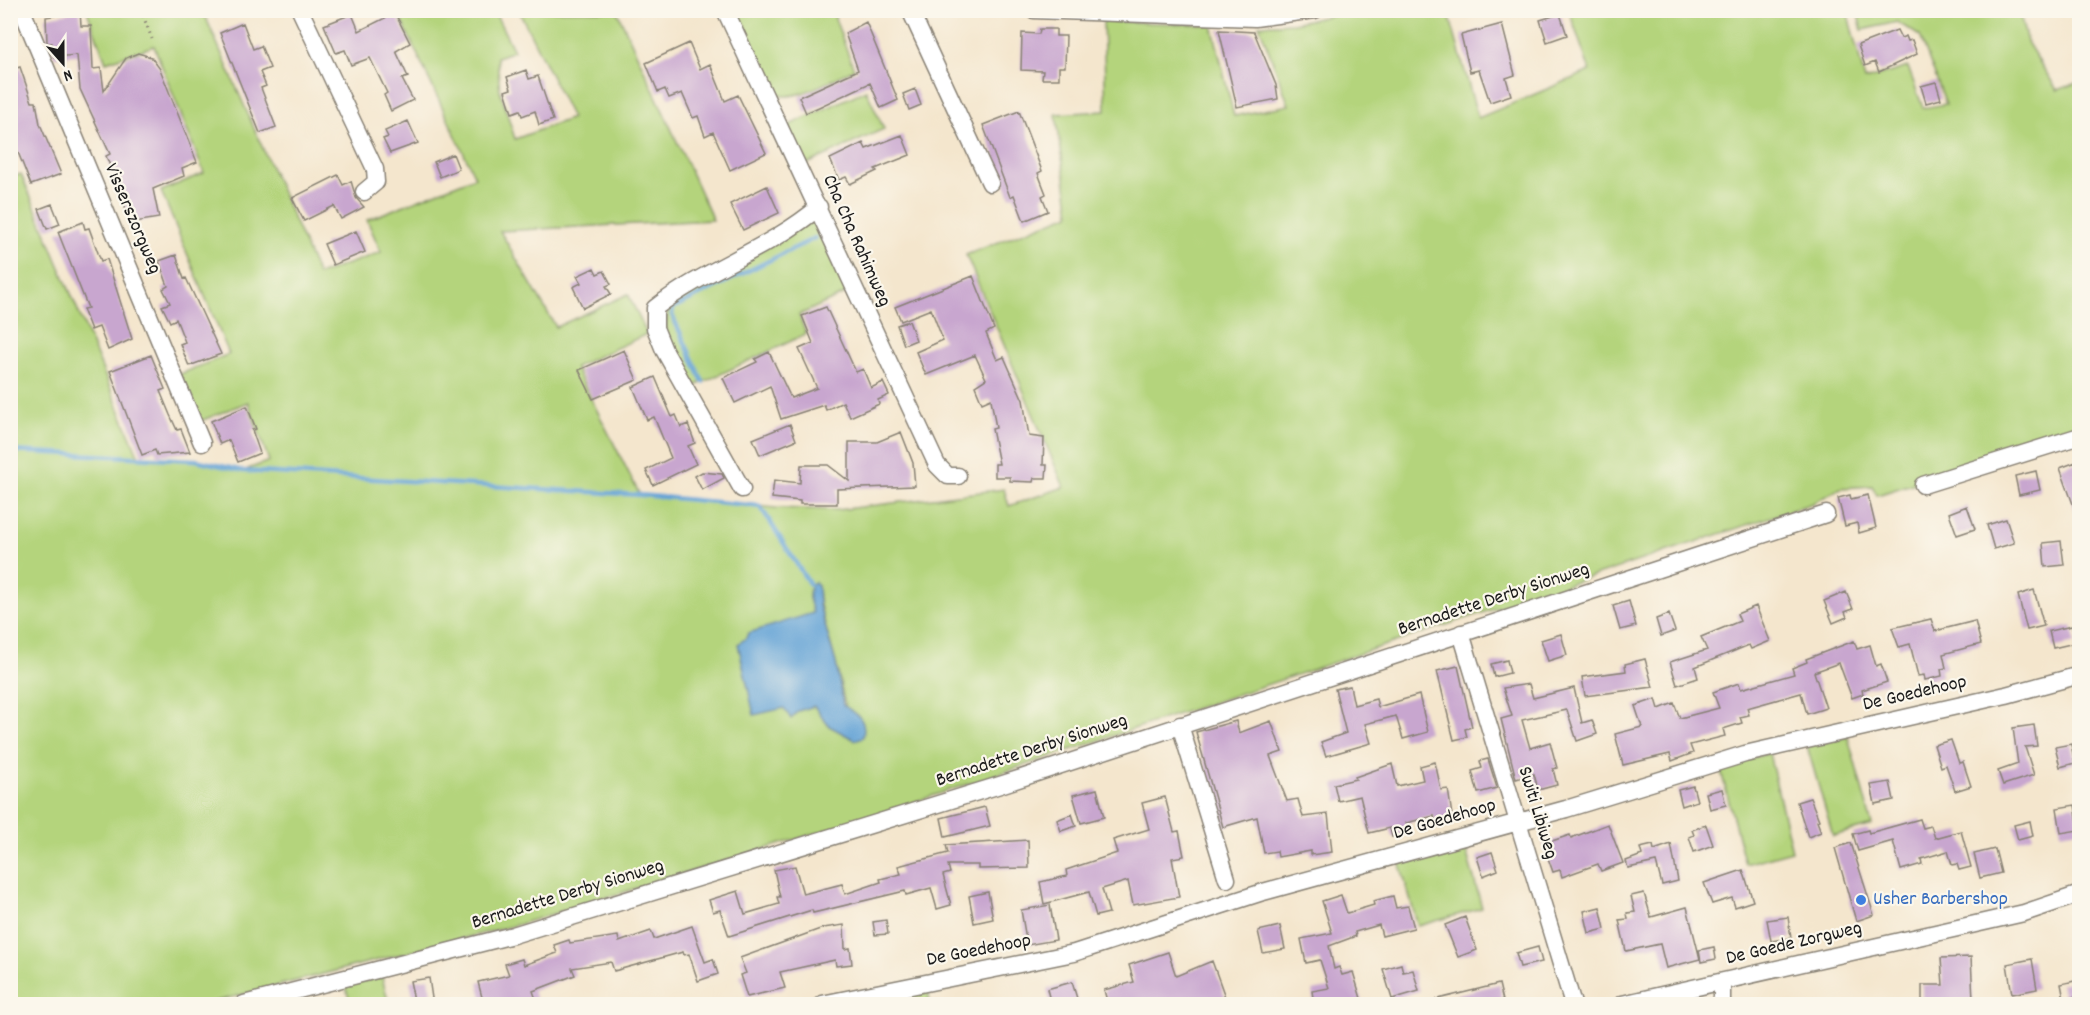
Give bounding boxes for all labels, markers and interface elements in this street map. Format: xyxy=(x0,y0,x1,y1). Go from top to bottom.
north arrow xyxy=(33,33,93,93)
text: N xyxy=(60,63,75,87)
street label: Visserszorgweg xyxy=(96,159,168,279)
street label: Cha Cha Rahimweg xyxy=(814,170,898,312)
street label: Bernadette Derby Sionweg xyxy=(1395,556,1593,644)
street label: De Goedehoop xyxy=(1860,668,1970,720)
street label: Bernadette Derby Sionweg xyxy=(933,707,1131,795)
street label: Switi Libiweg xyxy=(1510,763,1564,863)
street label: De Goedehoop xyxy=(1390,792,1500,848)
street label: Bernadette Derby Sionweg xyxy=(468,852,668,938)
place label: Usher Barbershop xyxy=(1873,886,2008,914)
marker: Usher Barbershop xyxy=(1854,893,1868,907)
street label: De Goede Zorgweg xyxy=(1723,915,1865,973)
street label: De Goedehoop xyxy=(924,927,1034,975)

